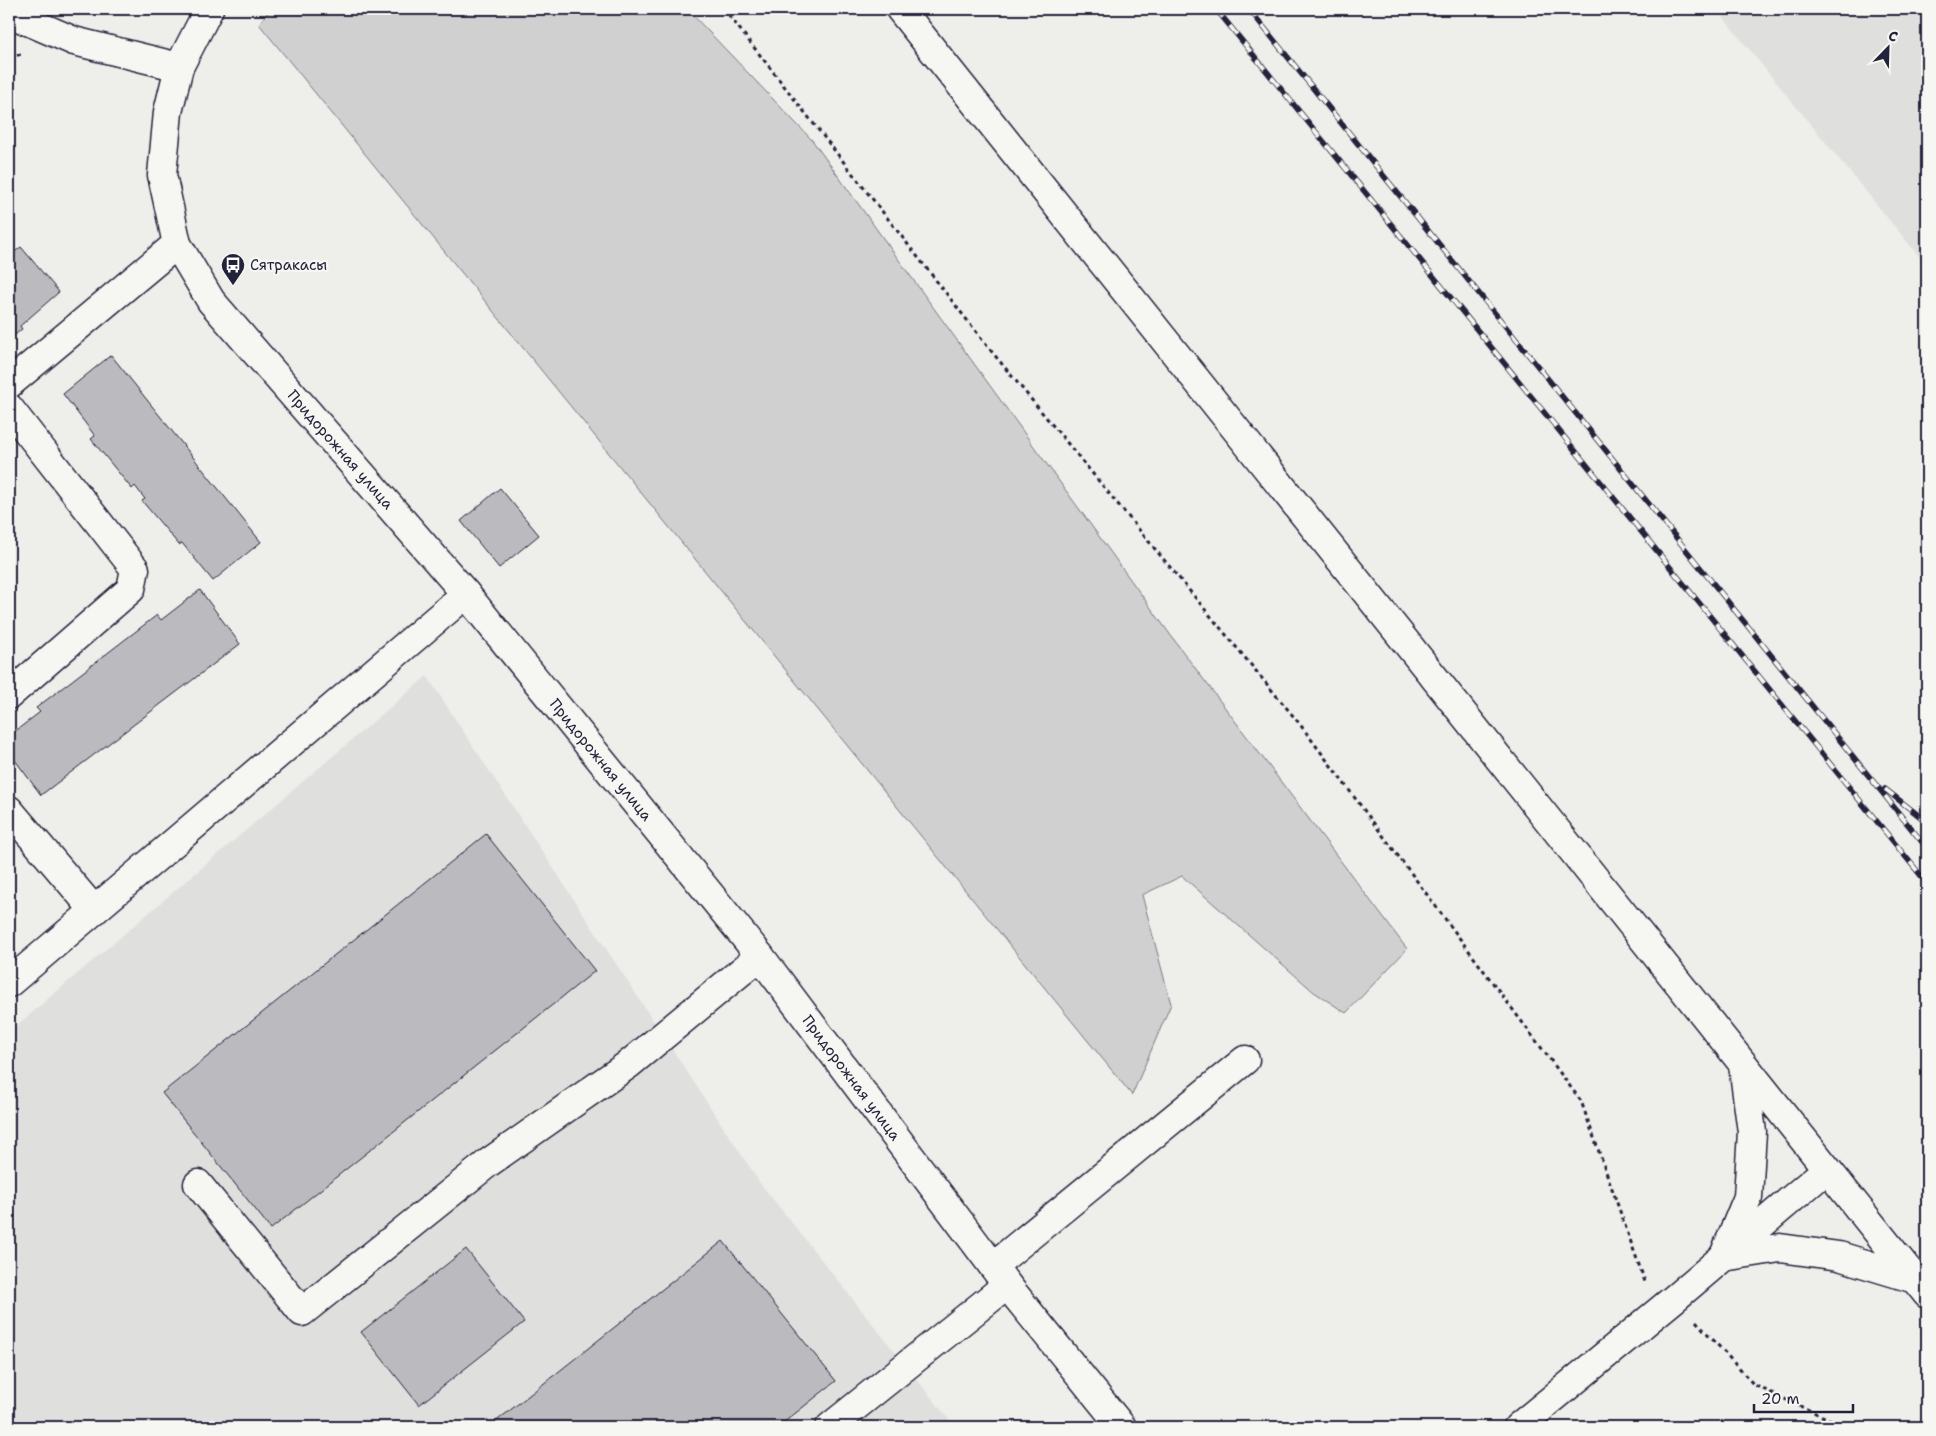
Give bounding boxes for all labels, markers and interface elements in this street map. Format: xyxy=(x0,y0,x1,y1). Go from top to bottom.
north arrow xyxy=(1864,22,1914,72)
text: С xyxy=(1886,26,1901,46)
bus stop icon: Сятракасы xyxy=(220,252,246,286)
place label: Сятракасы xyxy=(250,255,327,275)
street label: Придорожная улица xyxy=(283,386,398,514)
street label: Придорожная улица xyxy=(545,695,657,826)
street label: Придорожная улица xyxy=(798,1011,906,1145)
scale bar xyxy=(1754,1381,1852,1413)
text: 20 m xyxy=(1761,1389,1800,1409)

